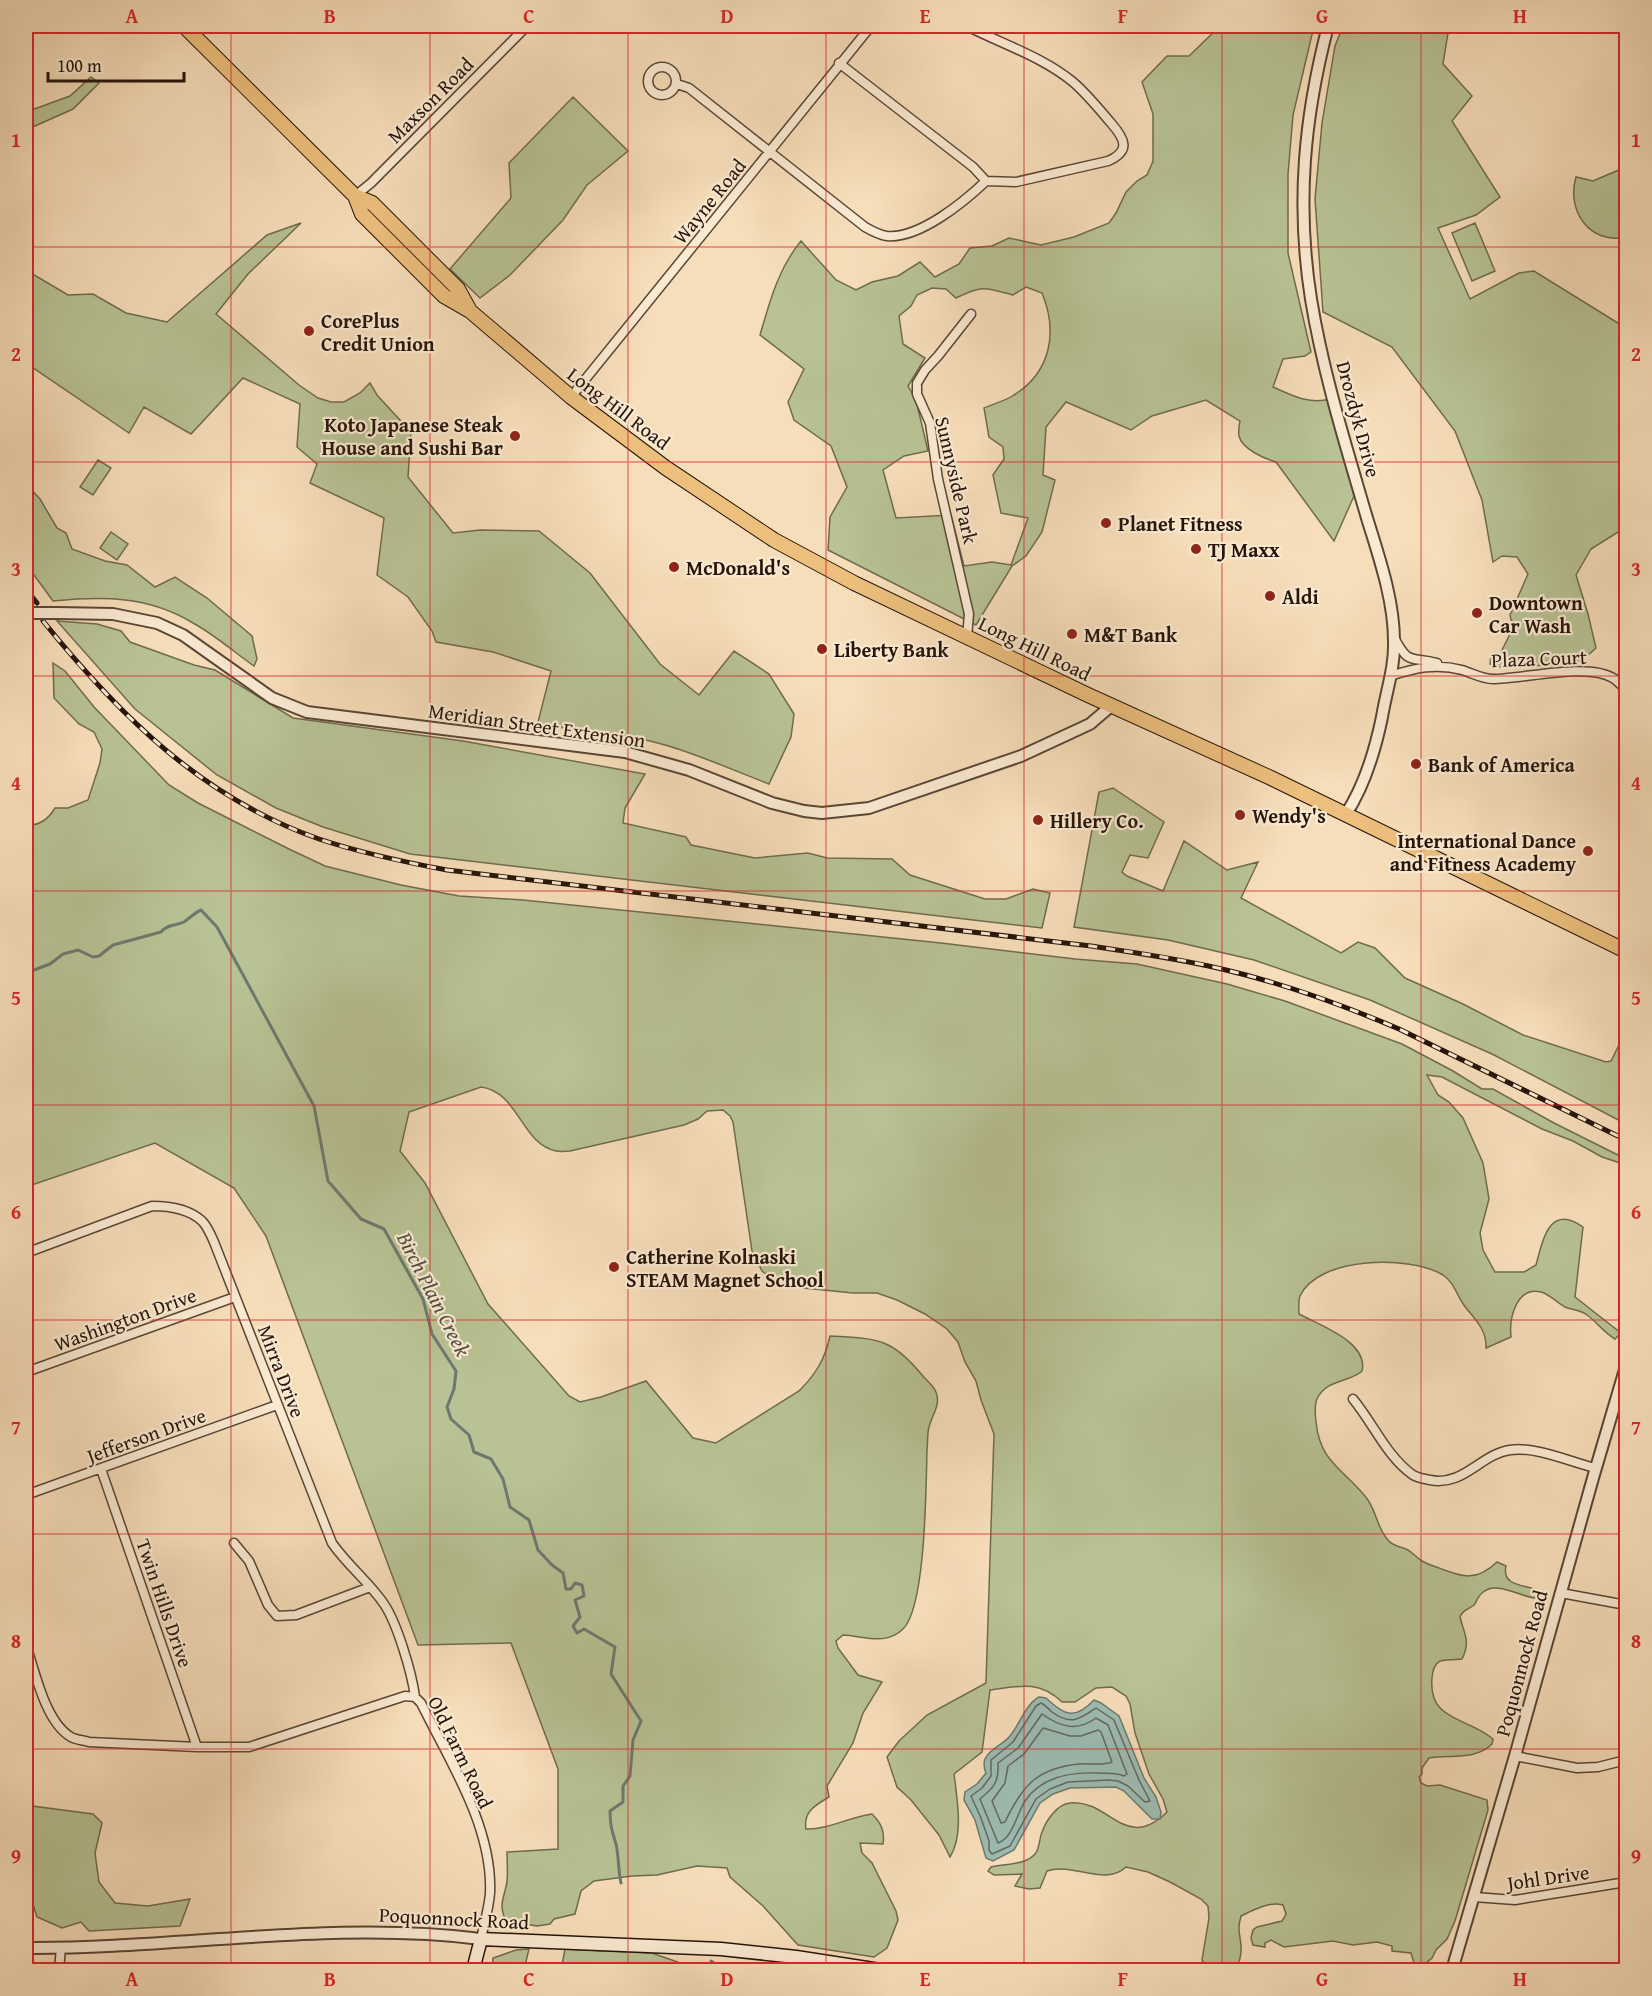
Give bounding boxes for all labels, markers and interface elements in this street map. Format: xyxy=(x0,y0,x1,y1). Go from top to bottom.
text: A xyxy=(126,1,139,30)
text: B xyxy=(324,1,336,30)
text: C xyxy=(523,1,535,30)
text: D xyxy=(720,1,734,30)
text: E xyxy=(920,1,931,30)
text: F xyxy=(1118,1,1128,30)
text: G xyxy=(1316,1,1328,30)
text: H xyxy=(1513,1,1527,30)
scale bar xyxy=(48,45,184,83)
street label: Maxson Road xyxy=(380,50,480,150)
text: 100 m xyxy=(57,52,102,79)
text: 1 xyxy=(11,125,21,154)
text: 1 xyxy=(1631,125,1641,154)
street label: Wayne Road xyxy=(665,152,753,250)
place label: CorePlus Credit Union xyxy=(321,306,435,358)
marker: CorePlus Credit Union xyxy=(302,324,316,338)
text: 2 xyxy=(11,339,21,368)
text: 2 xyxy=(1631,339,1641,368)
street label: Drozdyk Drive xyxy=(1330,358,1388,480)
street label: Long Hill Road xyxy=(562,360,677,456)
place label: Koto Japanese Steak House and Sushi Bar xyxy=(321,410,504,462)
street label: Sunnyside Park xyxy=(928,414,986,547)
marker: Koto Japanese Steak House and Sushi Bar xyxy=(508,429,522,443)
place label: Planet Fitness xyxy=(1118,509,1243,538)
marker: Planet Fitness xyxy=(1099,516,1113,530)
place label: TJ Maxx xyxy=(1208,535,1280,564)
marker: TJ Maxx xyxy=(1189,542,1203,556)
place label: McDonald's xyxy=(686,553,790,582)
text: 3 xyxy=(11,554,21,583)
text: 3 xyxy=(1631,554,1641,583)
marker: McDonald's xyxy=(667,560,681,574)
place label: Aldi xyxy=(1282,582,1319,611)
place label: Downtown Car Wash xyxy=(1489,588,1583,640)
marker: Aldi xyxy=(1263,589,1277,603)
marker: Downtown Car Wash xyxy=(1470,606,1484,620)
street label: Long Hill Road xyxy=(974,608,1096,688)
place label: M&T Bank xyxy=(1084,620,1178,649)
marker: M&T Bank xyxy=(1065,627,1079,641)
place label: Liberty Bank xyxy=(834,635,949,664)
marker: Liberty Bank xyxy=(815,642,829,656)
street label: Plaza Court xyxy=(1491,642,1587,674)
street label: Meridian Street Extension xyxy=(427,695,647,755)
place label: Bank of America xyxy=(1428,750,1576,779)
marker: Bank of America xyxy=(1409,757,1423,771)
text: 4 xyxy=(11,768,21,797)
text: 4 xyxy=(1631,768,1641,797)
place label: Wendy's xyxy=(1252,801,1326,830)
place label: Hillery Co. xyxy=(1050,806,1144,835)
marker: Wendy's xyxy=(1233,808,1247,822)
marker: Hillery Co. xyxy=(1031,813,1045,827)
place label: International Dance and Fitness Academy xyxy=(1390,826,1577,878)
marker: International Dance and Fitness Academy xyxy=(1581,844,1595,858)
text: 5 xyxy=(11,983,21,1012)
text: 5 xyxy=(1631,983,1641,1012)
text: 6 xyxy=(11,1197,21,1226)
text: 6 xyxy=(1631,1197,1641,1226)
water label: Birch Plain Creek xyxy=(389,1226,479,1362)
place label: Catherine Kolnaski STEAM Magnet School xyxy=(626,1242,824,1294)
marker: Catherine Kolnaski STEAM Magnet School xyxy=(607,1260,621,1274)
street label: Washington Drive xyxy=(50,1280,200,1358)
street label: Mirra Drive xyxy=(251,1321,313,1421)
street label: Jefferson Drive xyxy=(80,1400,210,1471)
text: 7 xyxy=(11,1412,21,1441)
text: 7 xyxy=(1631,1412,1641,1441)
street label: Twin Hills Drive xyxy=(129,1535,201,1671)
street label: Poquonnock Road xyxy=(1488,1586,1555,1739)
text: 8 xyxy=(11,1626,21,1655)
text: 8 xyxy=(1631,1626,1641,1655)
street label: Old Farm Road xyxy=(421,1691,501,1814)
text: 9 xyxy=(11,1841,21,1870)
text: 9 xyxy=(1631,1841,1641,1870)
street label: Johl Drive xyxy=(1502,1857,1591,1898)
street label: Poquonnock Road xyxy=(378,1900,530,1936)
text: A xyxy=(126,1964,139,1993)
text: B xyxy=(324,1964,336,1993)
text: C xyxy=(523,1964,535,1993)
text: D xyxy=(720,1964,734,1993)
text: E xyxy=(920,1964,931,1993)
text: F xyxy=(1118,1964,1128,1993)
text: G xyxy=(1316,1964,1328,1993)
text: H xyxy=(1513,1964,1527,1993)

